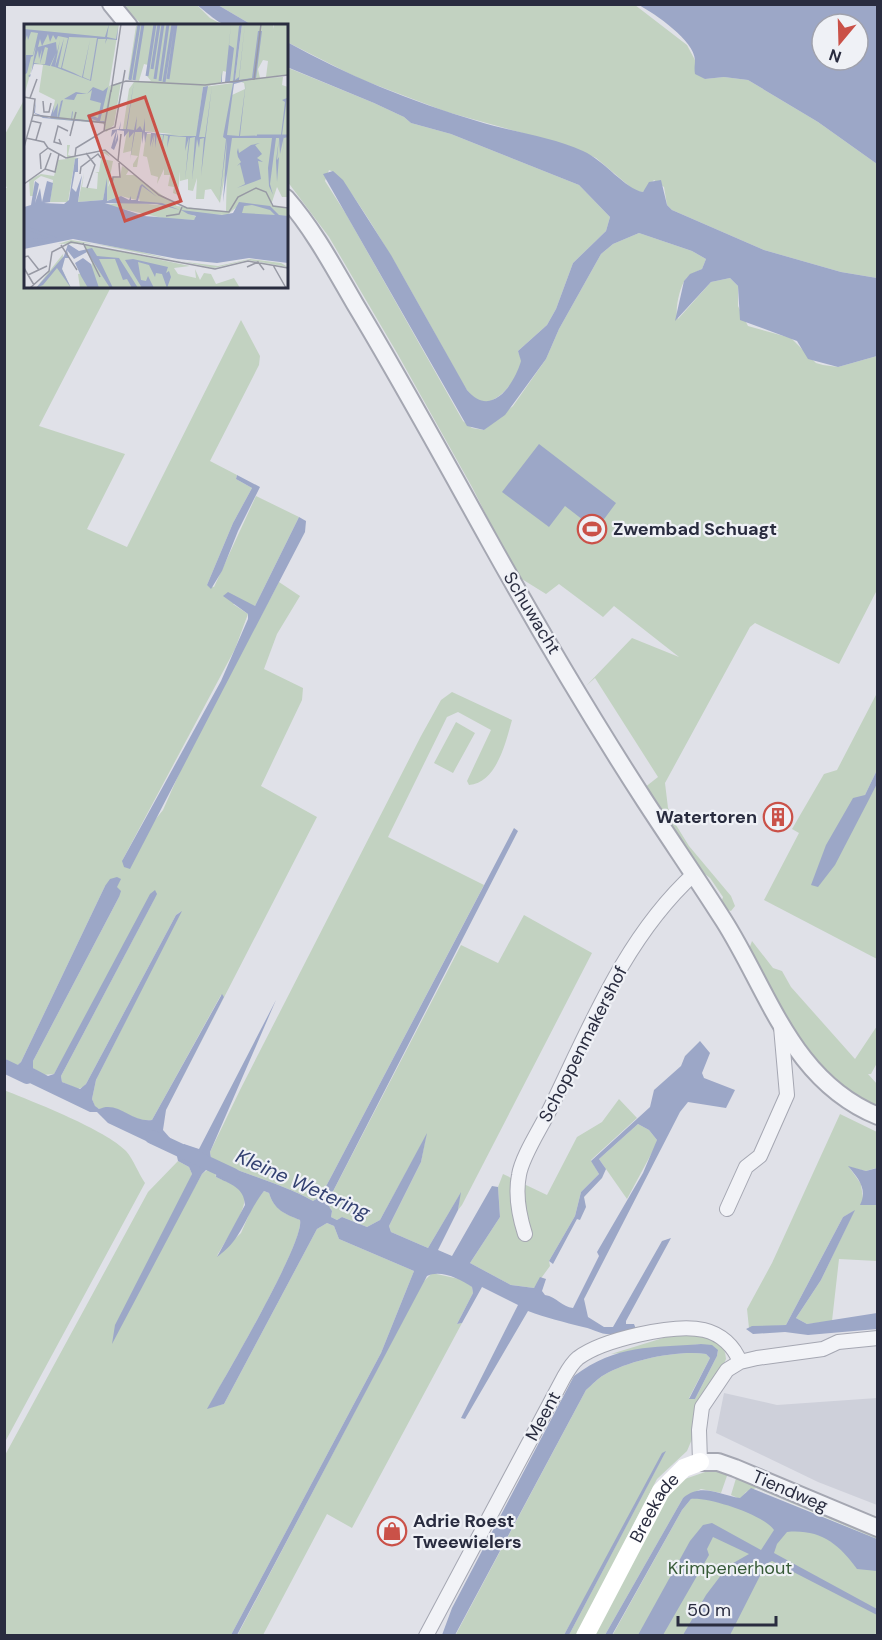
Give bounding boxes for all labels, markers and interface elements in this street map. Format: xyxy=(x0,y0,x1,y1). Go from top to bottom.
north arrow xyxy=(810,12,870,72)
inset map xyxy=(24,24,288,288)
text: N xyxy=(826,44,844,68)
sports icon: Zwembad Schuagt xyxy=(576,513,608,545)
place label: Zwembad Schuagt xyxy=(613,517,777,541)
street label: Schuwacht xyxy=(498,567,566,659)
building icon: Watertoren xyxy=(762,801,794,833)
place label: Watertoren xyxy=(656,805,757,829)
street label: Schoppenmakershof xyxy=(533,962,633,1126)
water label: Kleine Wetering xyxy=(232,1143,375,1226)
street label: Meent xyxy=(520,1387,566,1445)
street label: Tiendweg xyxy=(749,1464,831,1518)
street label: Breekade xyxy=(624,1467,685,1547)
place label: Adrie Roest Tweewielers xyxy=(413,1509,522,1554)
shop icon: Adrie Roest Tweewielers xyxy=(376,1515,408,1547)
park label: Krimpenerhout xyxy=(668,1556,792,1580)
scale bar xyxy=(678,1589,776,1627)
text: 50 m xyxy=(687,1598,731,1622)

